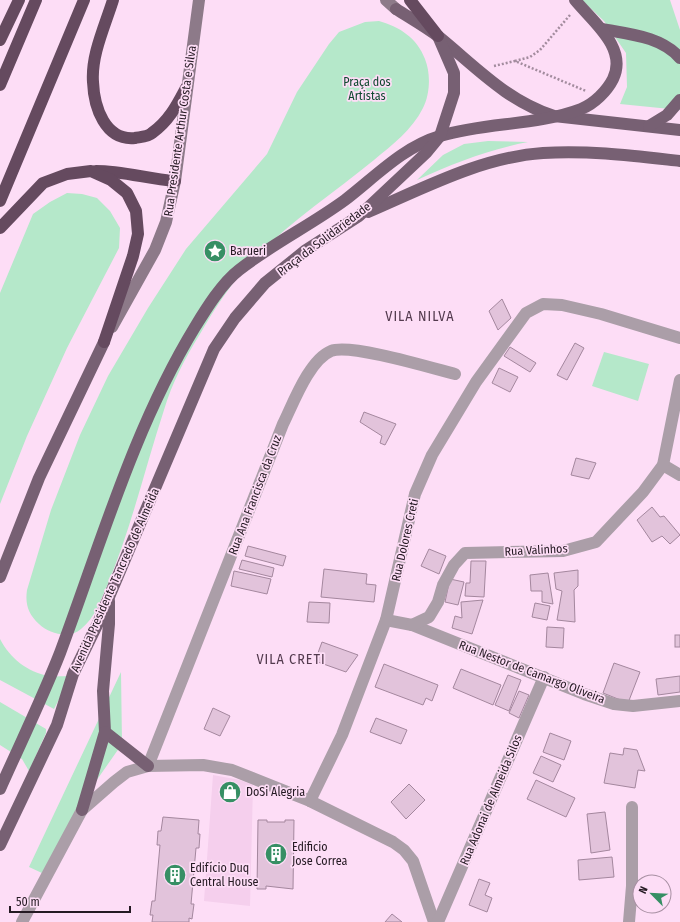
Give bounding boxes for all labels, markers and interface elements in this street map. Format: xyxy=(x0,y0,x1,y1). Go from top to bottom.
street label: Rua Presidente Arthur Costa e Silva xyxy=(161,45,199,217)
park label: Praça dos Artistas xyxy=(343,75,391,103)
street label: Praça da Solidariedade xyxy=(275,199,373,279)
place icon: Barueri xyxy=(202,238,228,264)
place label: Barueri xyxy=(230,244,266,258)
district label: VILA NILVA xyxy=(385,308,455,325)
street label: Rua Ana Francisca da Cruz xyxy=(226,433,284,557)
street label: Avenida Presidente Tancredo de Almeida xyxy=(68,486,162,674)
street label: Rua Dolores Creti xyxy=(389,497,421,583)
street label: Rua Valinhos xyxy=(504,541,568,559)
street label: Rua Nestor de Camargo Oliveira xyxy=(457,638,607,706)
district label: VILA CRETI xyxy=(256,651,326,668)
street label: Rua Adonai de Almeida Silos xyxy=(457,733,525,867)
shop icon: DoSi Alegria xyxy=(217,779,243,805)
place label: DoSi Alegria xyxy=(246,785,305,799)
place label: Edificio Jose Correa xyxy=(292,840,347,868)
building icon: Edificio Jose Correa xyxy=(263,841,289,867)
place label: Edifício Duq Central House xyxy=(190,861,259,889)
building icon: Edifício Duq Central House xyxy=(162,862,188,888)
north arrow xyxy=(632,874,672,914)
text: N xyxy=(636,884,651,896)
scale bar xyxy=(10,888,130,914)
text: 50 m xyxy=(16,895,40,909)

